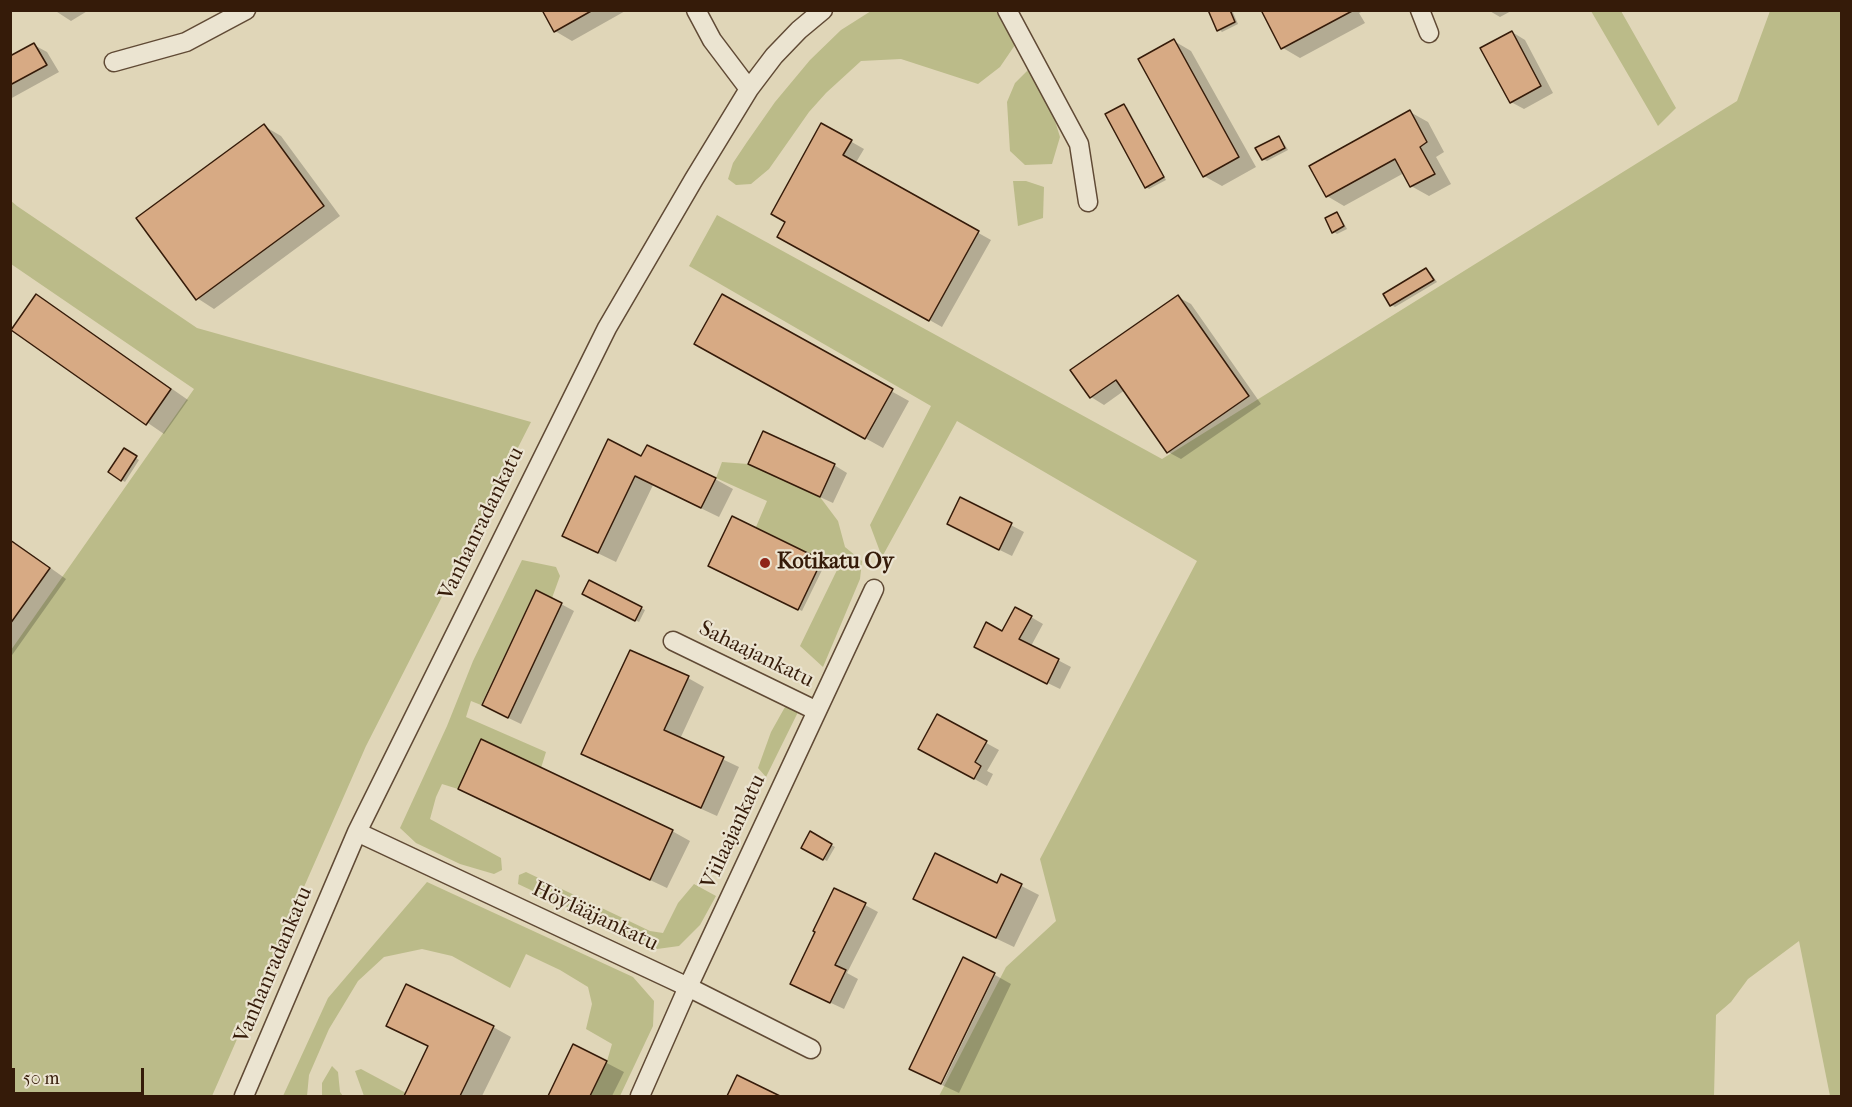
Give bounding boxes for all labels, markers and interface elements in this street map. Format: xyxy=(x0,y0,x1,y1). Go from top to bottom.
street label: Vanhanradankatu xyxy=(433,443,531,605)
place label: Kotikatu Oy xyxy=(777,550,894,576)
marker: Kotikatu Oy xyxy=(758,556,772,570)
street label: Sahaajankatu xyxy=(694,616,818,694)
street label: Viilaajankatu xyxy=(696,770,772,894)
street label: Höylääjankatu xyxy=(528,876,662,958)
street label: Vanhanradankatu xyxy=(229,883,319,1047)
scale bar xyxy=(15,1056,147,1094)
text: 50 m xyxy=(23,1068,59,1089)

